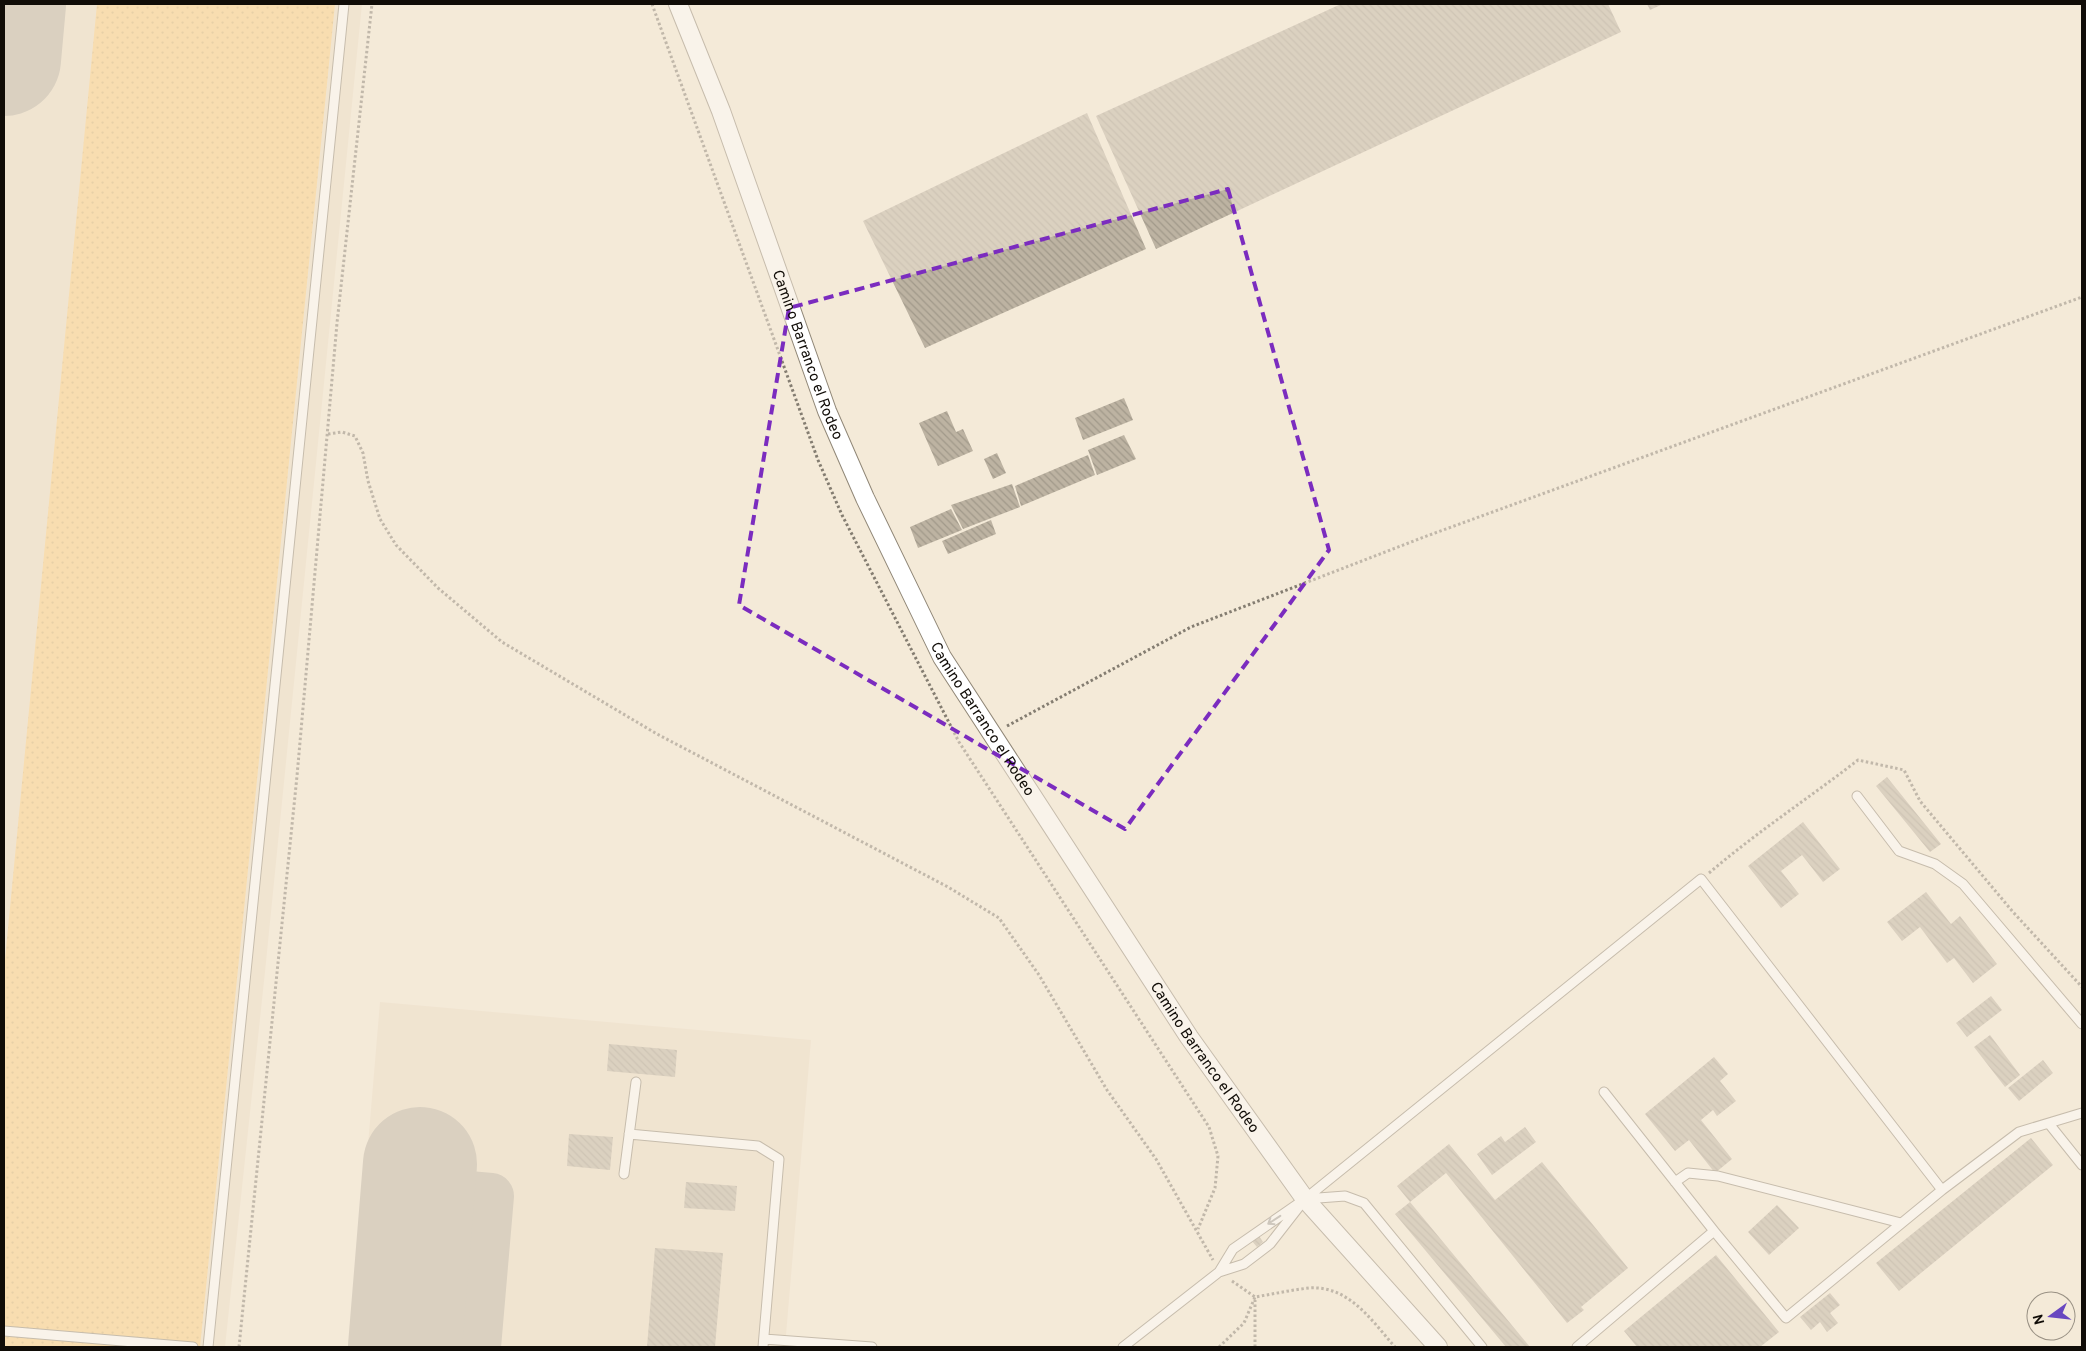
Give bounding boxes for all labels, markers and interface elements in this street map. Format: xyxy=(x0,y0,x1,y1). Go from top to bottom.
street label: Camino Barranco el Rodeo xyxy=(767,268,846,443)
street label: Camino Barranco el Rodeo xyxy=(925,639,1038,800)
street label: Camino Barranco el Rodeo xyxy=(1145,979,1263,1137)
one-way arrow xyxy=(1267,1215,1281,1225)
north arrow xyxy=(2026,1291,2076,1341)
text: N xyxy=(2030,1312,2049,1326)

